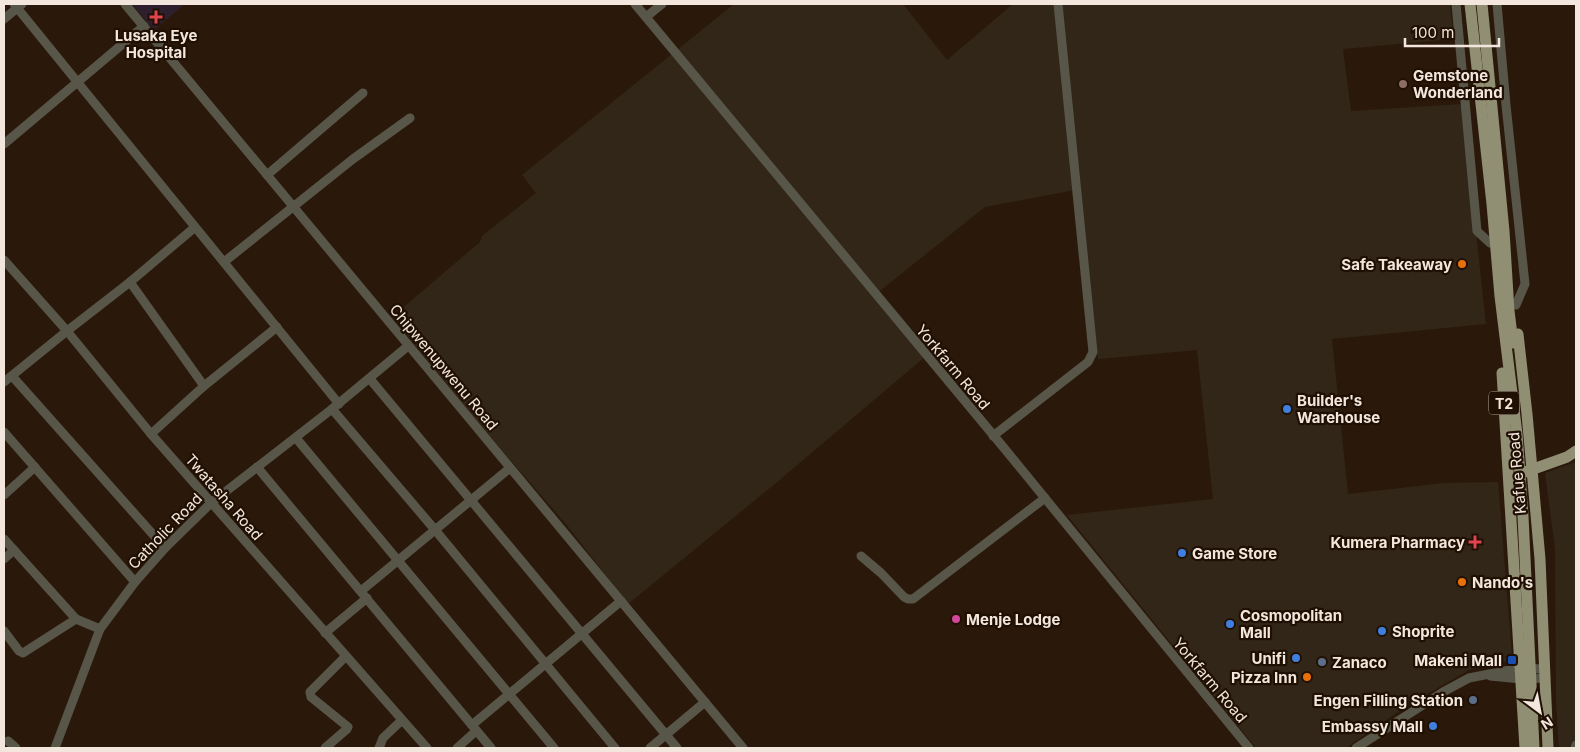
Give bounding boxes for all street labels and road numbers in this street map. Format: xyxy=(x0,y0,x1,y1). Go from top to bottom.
street label: Chipwenupwenu Road xyxy=(386,300,502,434)
street label: Yorkfarm Road xyxy=(912,321,994,413)
road number: T2 xyxy=(1489,392,1519,414)
street label: Kafue Road xyxy=(1504,431,1530,515)
street label: Twatasha Road xyxy=(181,450,267,544)
street label: Catholic Road xyxy=(124,489,206,573)
street label: Yorkfarm Road xyxy=(1169,634,1251,726)

